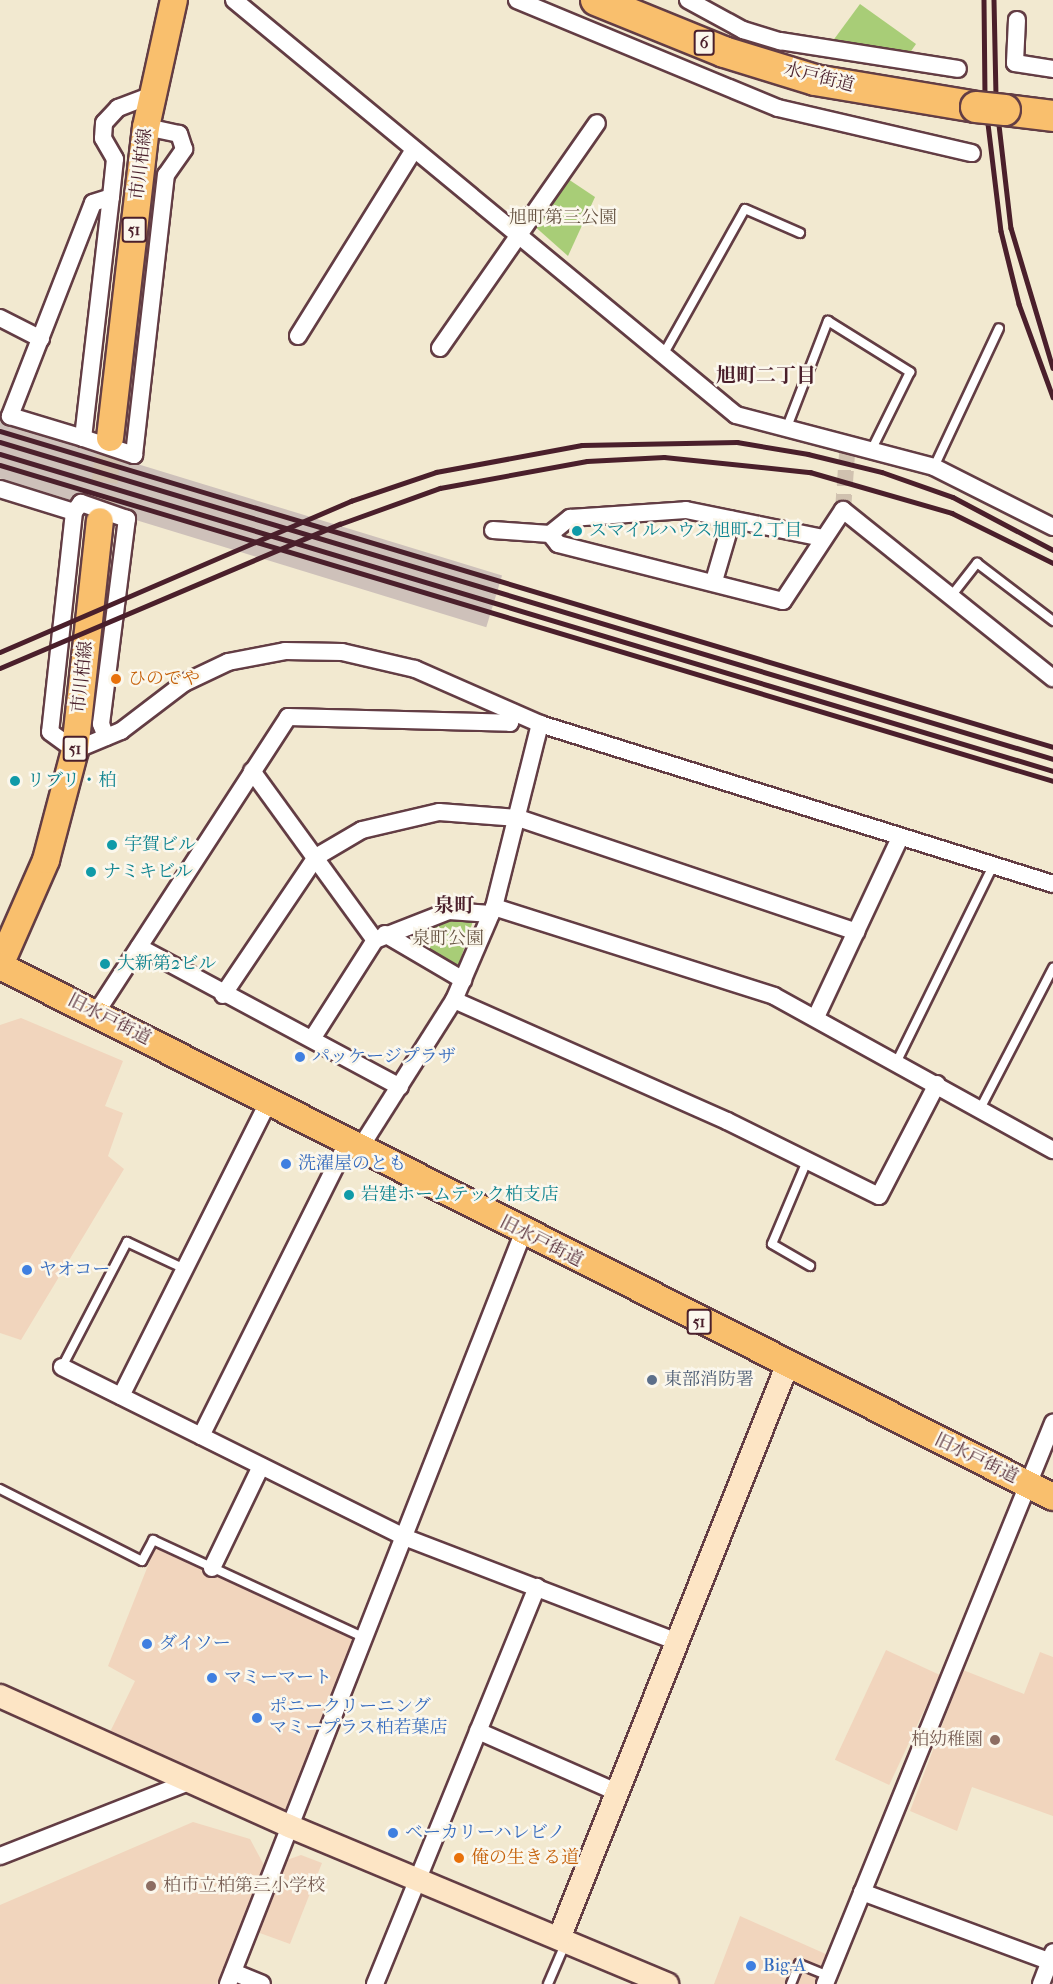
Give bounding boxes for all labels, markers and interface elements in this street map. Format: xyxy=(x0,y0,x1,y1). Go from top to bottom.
road number: 6 xyxy=(694,30,714,56)
street label: 水戸街道 xyxy=(781,59,857,97)
street label: 市川柏線 xyxy=(127,127,157,201)
park label: 旭町第三公園 xyxy=(509,207,617,229)
road number: 51 xyxy=(120,217,148,243)
district label: 旭町二丁目 xyxy=(716,363,816,387)
place label: スマイルハウス旭町２丁目 xyxy=(589,520,805,542)
marker: スマイルハウス旭町２丁目 xyxy=(570,524,584,538)
street label: 市川柏線 xyxy=(68,640,98,714)
place label: ひのでや xyxy=(128,668,200,690)
marker: ひのでや xyxy=(109,672,123,686)
road number: 51 xyxy=(62,736,88,762)
place label: リブリ・柏 xyxy=(27,770,117,792)
marker: リブリ・柏 xyxy=(8,774,22,788)
place label: 宇賀ビル xyxy=(124,834,196,856)
marker: 宇賀ビル xyxy=(105,838,119,852)
place label: ナミキビル xyxy=(103,861,193,883)
marker: ナミキビル xyxy=(84,865,98,879)
district label: 泉町 xyxy=(434,893,474,917)
park label: 泉町公園 xyxy=(412,928,484,950)
place label: 大新第2ビル xyxy=(117,953,216,975)
marker: 大新第2ビル xyxy=(98,957,112,971)
street label: 旧水戸街道 xyxy=(64,990,154,1050)
place label: パッケージプラザ xyxy=(312,1046,456,1068)
marker: パッケージプラザ xyxy=(293,1050,307,1064)
place label: 洗濯屋のとも xyxy=(298,1153,406,1175)
marker: 洗濯屋のとも xyxy=(279,1157,293,1171)
place label: 岩建ホームテック柏支店 xyxy=(361,1184,559,1206)
marker: 岩建ホームテック柏支店 xyxy=(342,1188,356,1202)
street label: 旧水戸街道 xyxy=(496,1212,586,1272)
place label: ヤオコー xyxy=(39,1259,111,1281)
marker: ヤオコー xyxy=(20,1263,34,1277)
road number: 51 xyxy=(686,1309,712,1335)
place label: 東部消防署 xyxy=(664,1369,754,1391)
marker: 東部消防署 xyxy=(645,1373,659,1387)
street label: 旧水戸街道 xyxy=(931,1430,1021,1488)
place label: ダイソー xyxy=(159,1633,231,1655)
marker: ダイソー xyxy=(140,1637,154,1651)
place label: マミーマート xyxy=(224,1667,332,1689)
marker: マミーマート xyxy=(205,1671,219,1685)
place label: ポニークリーニング マミープラス柏若葉店 xyxy=(269,1697,449,1740)
marker: ポニークリーニング マミープラス柏若葉店 xyxy=(250,1711,264,1725)
place label: 柏幼稚園 xyxy=(911,1729,983,1751)
marker: 柏幼稚園 xyxy=(988,1733,1002,1747)
place label: ベーカリーハレビノ xyxy=(405,1822,567,1844)
marker: ベーカリーハレビノ xyxy=(386,1826,400,1840)
place label: 俺の生きる道 xyxy=(471,1847,579,1869)
marker: 俺の生きる道 xyxy=(452,1851,466,1865)
place label: 柏市立柏第三小学校 xyxy=(163,1875,325,1897)
marker: 柏市立柏第三小学校 xyxy=(144,1879,158,1893)
place label: Big-A xyxy=(763,1955,806,1977)
marker: Big-A xyxy=(744,1959,758,1973)

